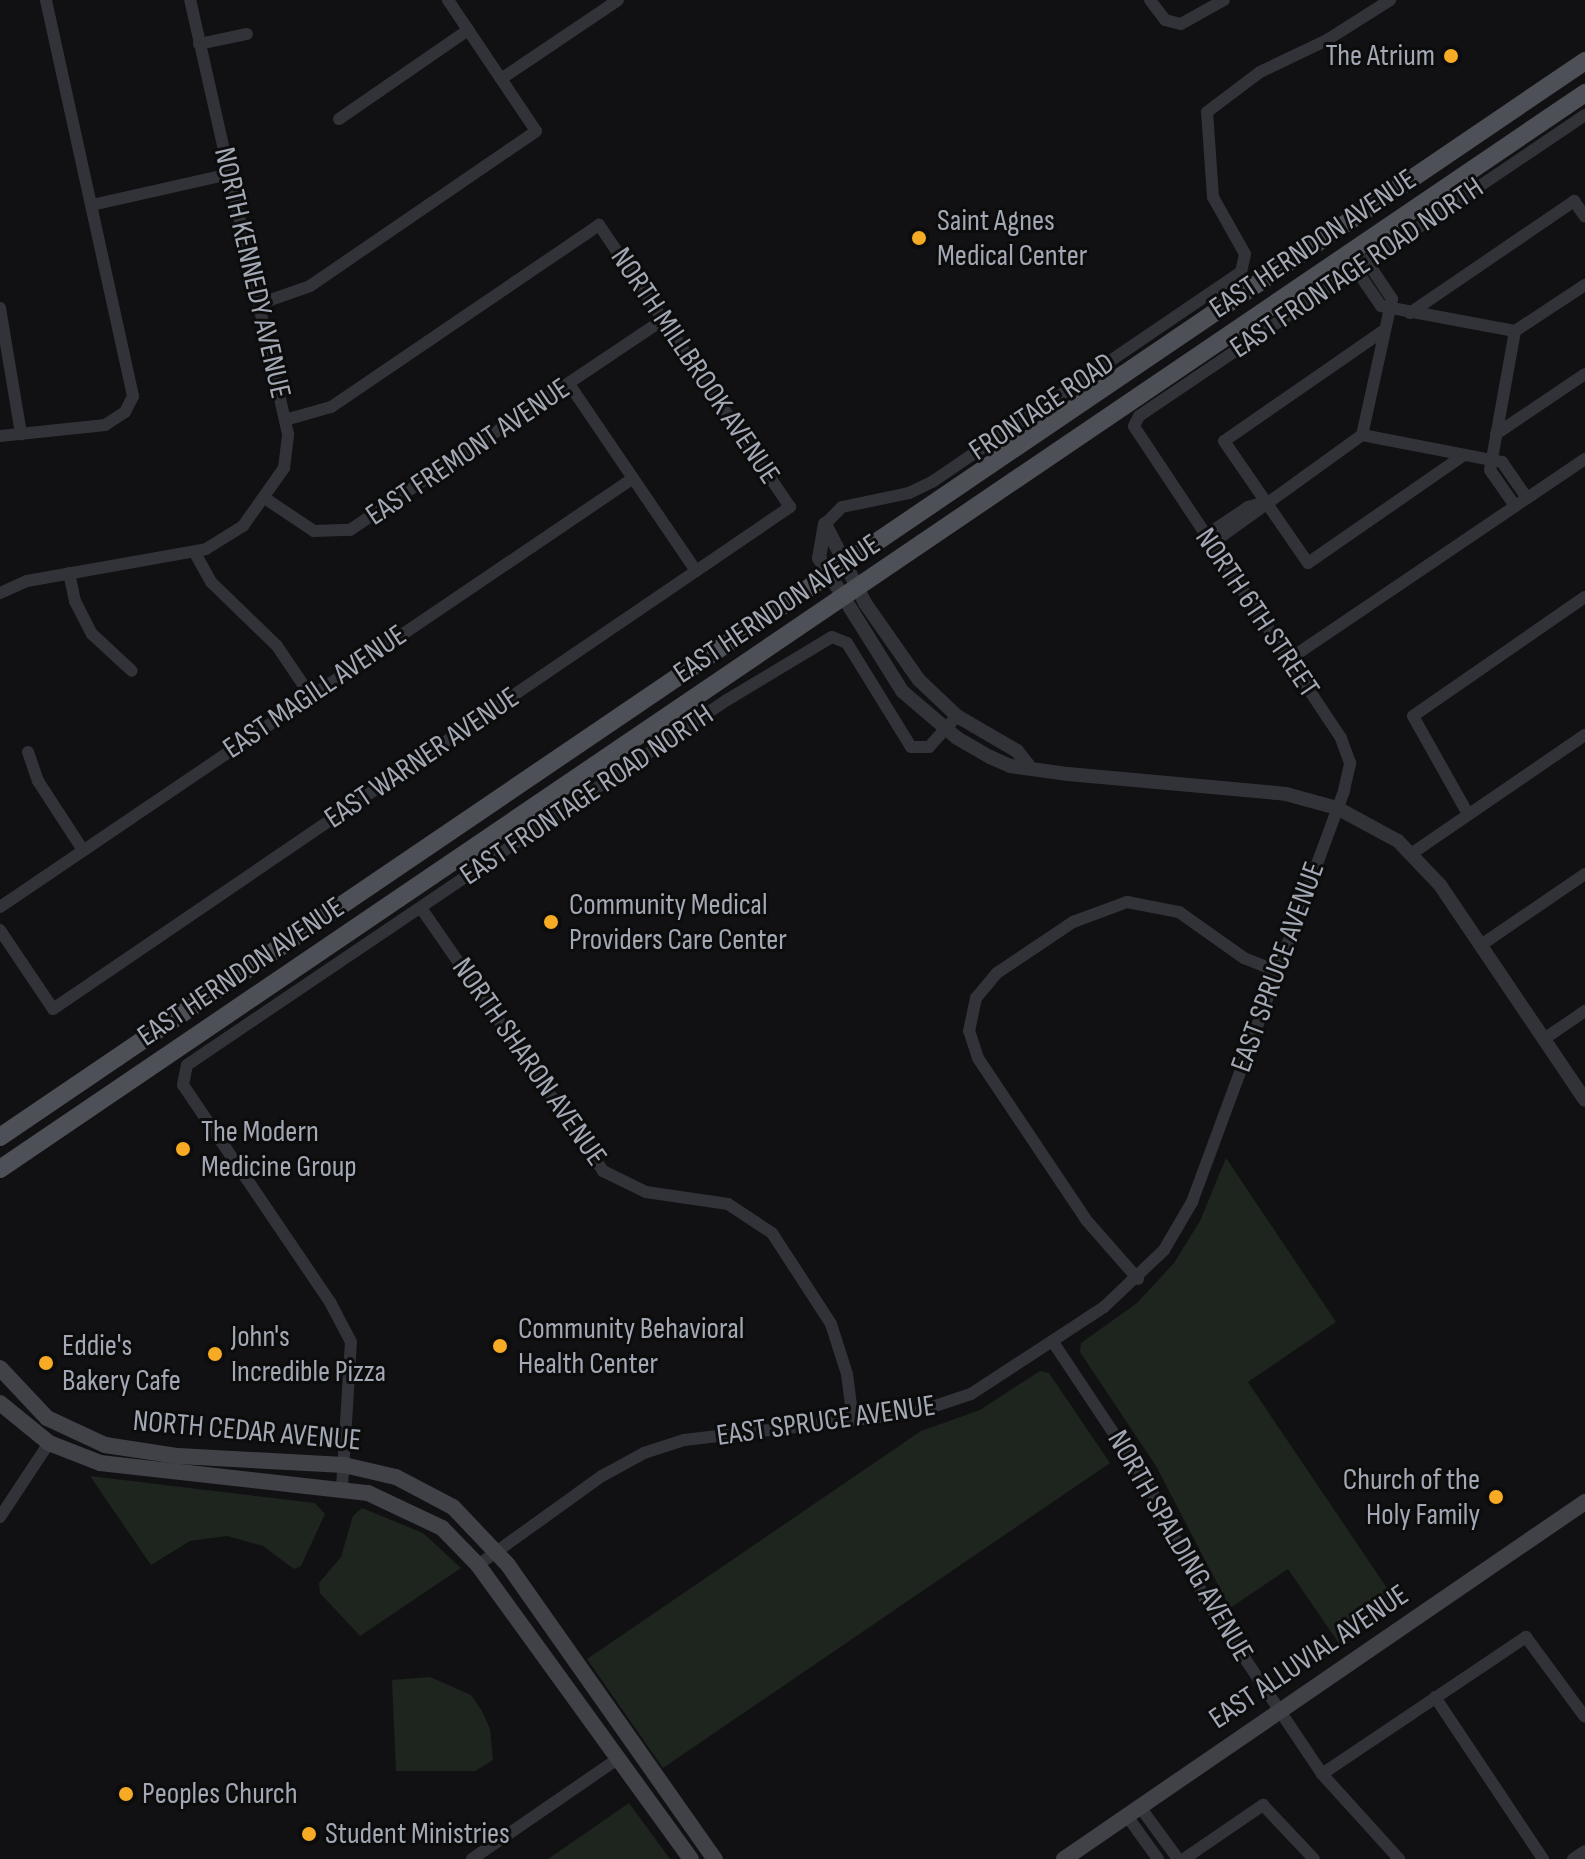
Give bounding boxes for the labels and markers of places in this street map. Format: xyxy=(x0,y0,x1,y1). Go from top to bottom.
place label: The Atrium xyxy=(1325,38,1435,74)
marker: The Atrium xyxy=(1442,47,1460,65)
place label: Saint Agnes Medical Center xyxy=(937,203,1087,274)
marker: Saint Agnes Medical Center xyxy=(908,227,930,249)
place label: Community Medical Providers Care Center xyxy=(569,887,787,958)
marker: Community Medical Providers Care Center xyxy=(540,911,562,933)
place label: The Modern Medicine Group xyxy=(201,1114,357,1184)
marker: The Modern Medicine Group xyxy=(172,1138,194,1160)
place label: Community Behavioral Health Center xyxy=(518,1311,744,1382)
place label: John's Incredible Pizza xyxy=(231,1319,386,1390)
place label: Eddie's Bakery Cafe xyxy=(62,1328,181,1398)
marker: Community Behavioral Health Center xyxy=(489,1335,511,1357)
marker: John's Incredible Pizza xyxy=(206,1345,224,1363)
marker: Eddie's Bakery Cafe xyxy=(37,1354,55,1372)
place label: Church of the Holy Family xyxy=(1342,1462,1480,1532)
marker: Church of the Holy Family xyxy=(1487,1488,1505,1506)
place label: Peoples Church xyxy=(142,1776,298,1812)
marker: Peoples Church xyxy=(117,1785,135,1803)
place label: Student Ministries xyxy=(325,1816,510,1852)
marker: Student Ministries xyxy=(300,1825,318,1843)

